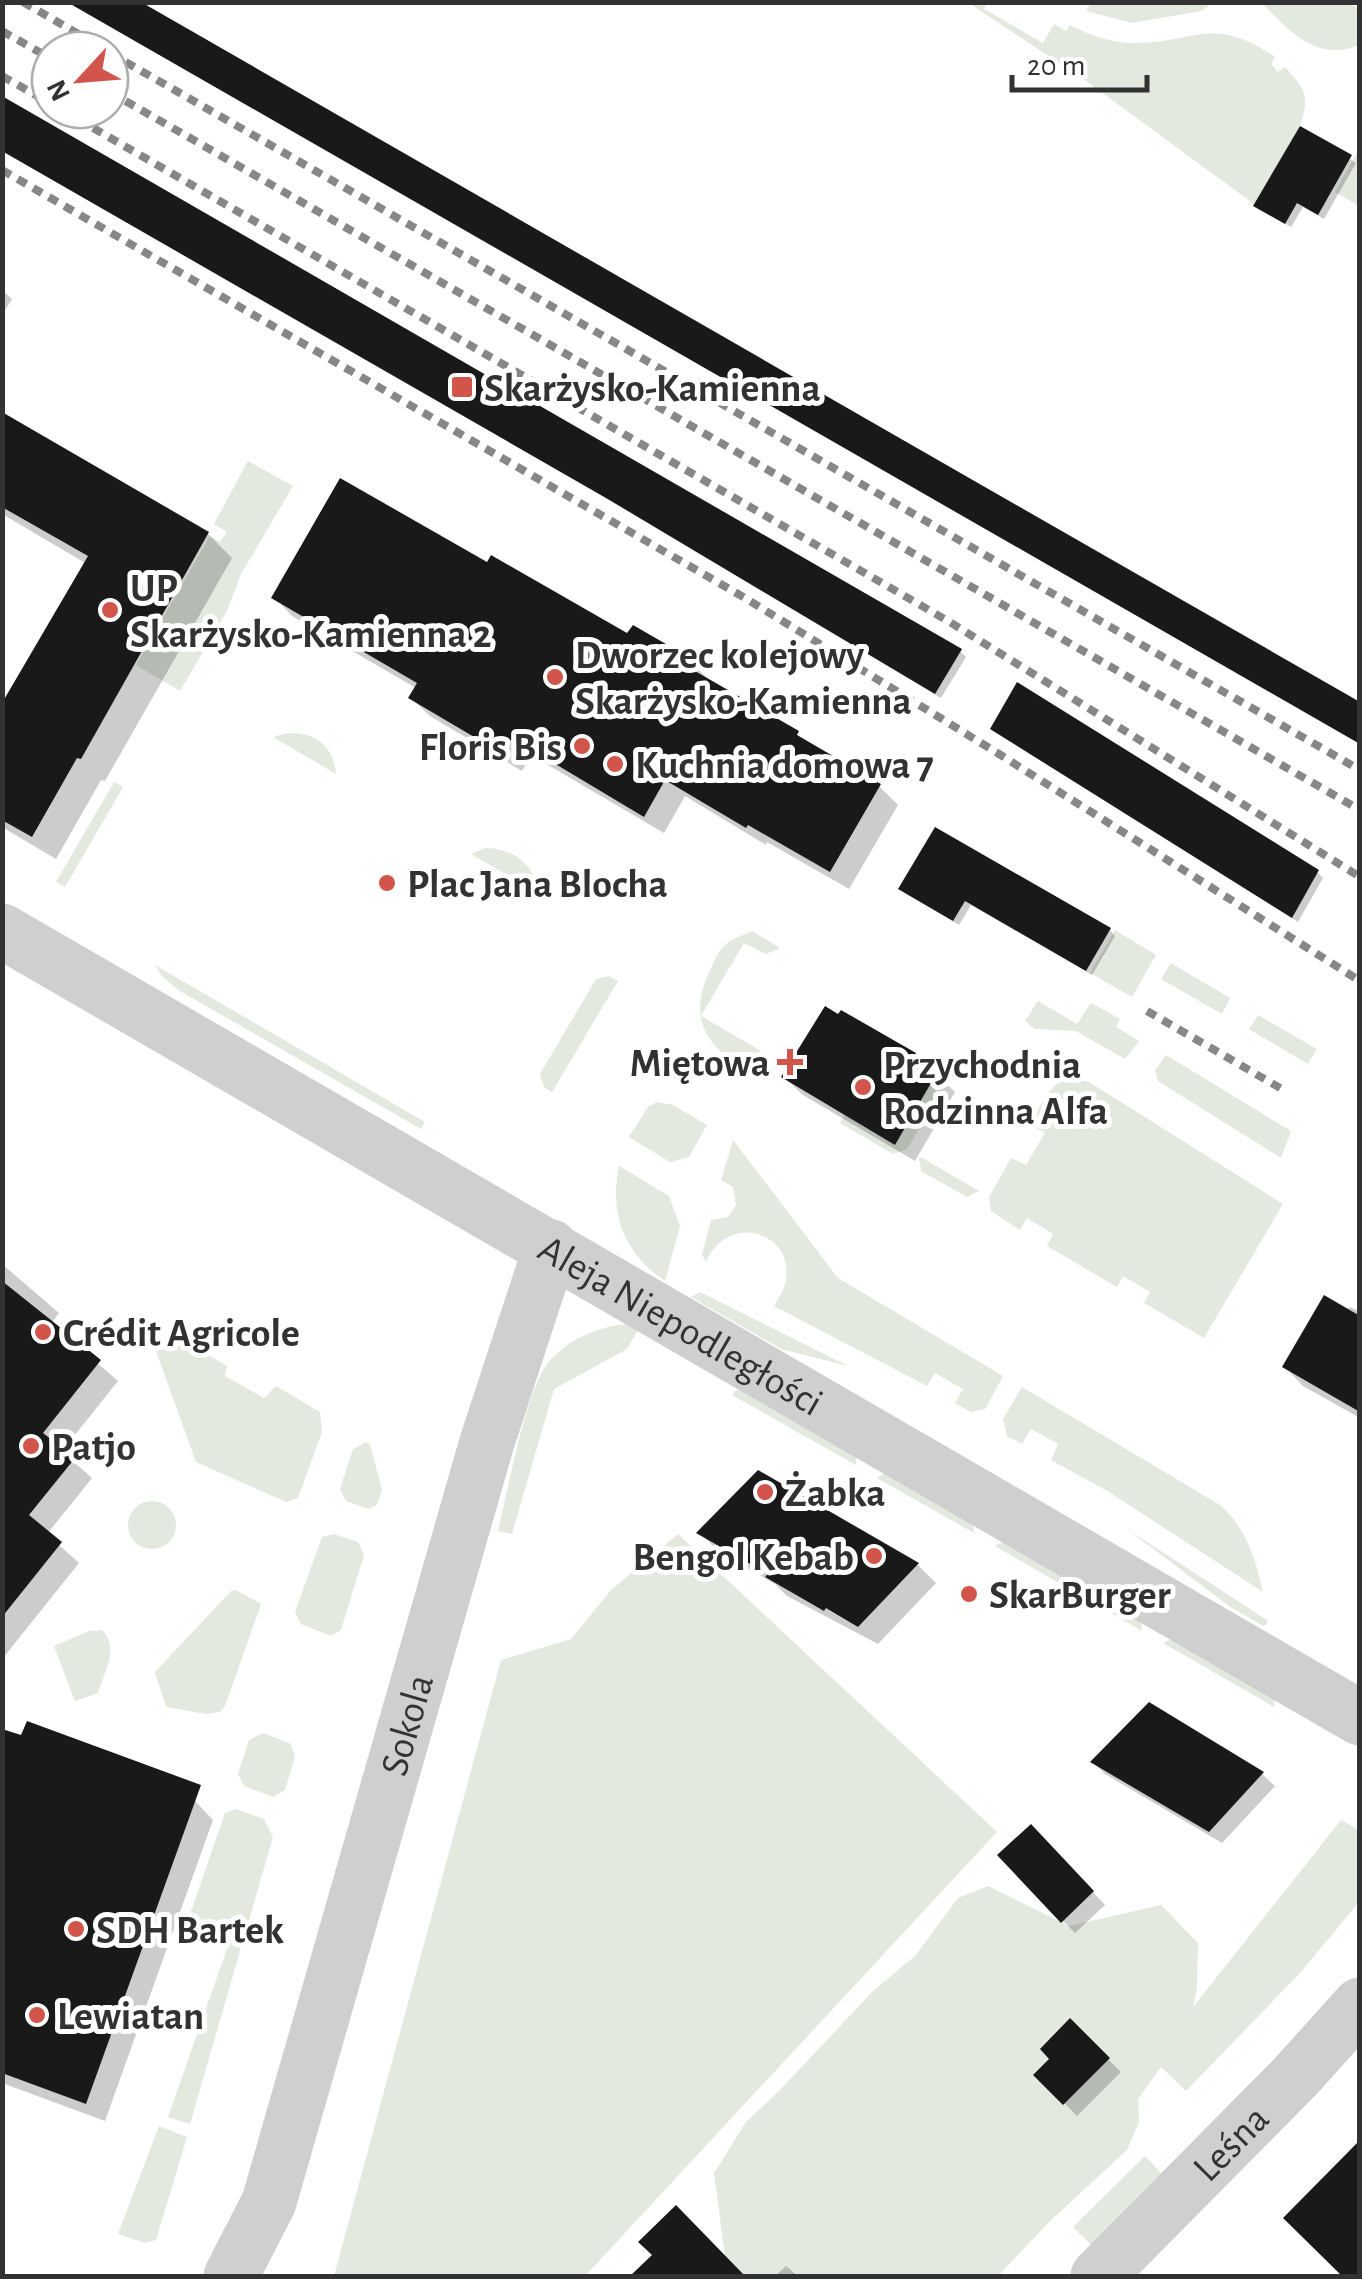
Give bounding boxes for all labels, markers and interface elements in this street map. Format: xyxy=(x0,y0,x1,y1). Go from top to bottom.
north arrow xyxy=(30,30,130,130)
scale bar xyxy=(1012,30,1147,92)
text: 20 m xyxy=(1027,51,1085,81)
text: N xyxy=(42,75,76,105)
place label: Skarżysko-Kamienna xyxy=(484,369,821,409)
marker: Skarżysko-Kamienna xyxy=(449,374,475,400)
place label: UP Skarżysko-Kamienna 2 xyxy=(130,569,492,655)
marker: UP Skarżysko-Kamienna 2 xyxy=(99,599,121,621)
place label: Dworzec kolejowy Skarżysko-Kamienna xyxy=(575,636,912,722)
marker: Dworzec kolejowy Skarżysko-Kamienna xyxy=(544,666,566,688)
place label: Floris Bis xyxy=(419,728,562,768)
marker: Floris Bis xyxy=(571,735,593,757)
place label: Kuchnia domowa 7 xyxy=(635,746,934,786)
marker: Kuchnia domowa 7 xyxy=(604,753,626,775)
place label: Plac Jana Blocha xyxy=(407,865,668,905)
marker: Plac Jana Blocha xyxy=(376,872,398,894)
place label: Miętowa xyxy=(630,1044,770,1085)
place label: Przychodnia Rodzinna Alfa xyxy=(883,1046,1108,1132)
marker: Miętowa xyxy=(779,1051,801,1073)
marker: Przychodnia Rodzinna Alfa xyxy=(852,1076,874,1098)
street label: Aleja Niepodległości xyxy=(531,1229,829,1424)
place label: Crédit Agricole xyxy=(63,1314,300,1354)
marker: Crédit Agricole xyxy=(32,1321,54,1343)
place label: Patjo xyxy=(51,1428,136,1468)
marker: Patjo xyxy=(20,1435,42,1457)
place label: Żabka xyxy=(785,1471,885,1514)
marker: Żabka xyxy=(754,1481,776,1503)
place label: Bengol Kebab xyxy=(633,1538,854,1578)
marker: Bengol Kebab xyxy=(863,1545,885,1567)
place label: SkarBurger xyxy=(989,1576,1171,1616)
marker: SkarBurger xyxy=(958,1583,980,1605)
street label: Sokola xyxy=(374,1670,441,1780)
place label: SDH Bartek xyxy=(96,1911,284,1951)
marker: SDH Bartek xyxy=(65,1918,87,1940)
place label: Lewiatan xyxy=(57,1997,204,2037)
marker: Lewiatan xyxy=(26,2004,48,2026)
street label: Leśna xyxy=(1186,2098,1277,2189)

